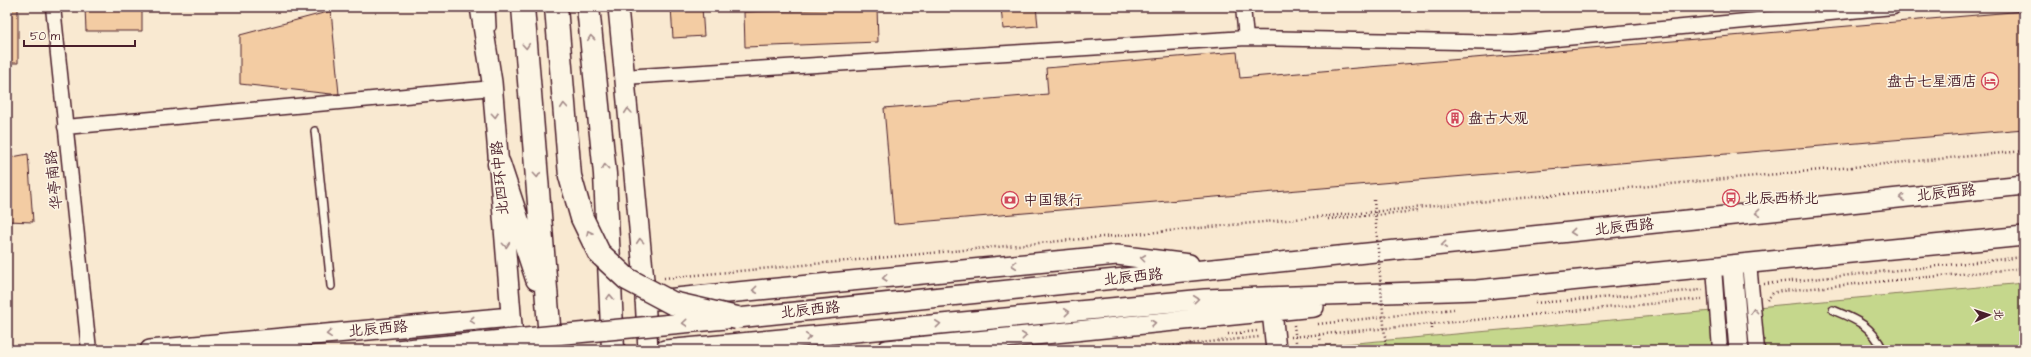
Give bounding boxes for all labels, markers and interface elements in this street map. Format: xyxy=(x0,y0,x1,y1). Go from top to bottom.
scale bar xyxy=(24,22,135,48)
text: 50 m xyxy=(30,28,61,45)
one-way arrow xyxy=(587,35,596,41)
one-way arrow xyxy=(521,43,530,49)
place label: 盘古七星酒店 xyxy=(1887,71,1977,92)
hotel icon: 盘古七星酒店 xyxy=(1980,71,2000,91)
one-way arrow xyxy=(560,103,569,109)
one-way arrow xyxy=(623,108,632,115)
building icon: 盘古大观 xyxy=(1445,108,1465,128)
place label: 盘古大观 xyxy=(1468,108,1528,129)
one-way arrow xyxy=(490,112,499,118)
street label: 北四环中路 xyxy=(486,140,514,216)
street label: 华亭南路 xyxy=(40,149,68,211)
one-way arrow xyxy=(600,164,609,170)
one-way arrow xyxy=(532,172,541,178)
street label: 北辰西路 xyxy=(1915,179,1977,207)
bus stop icon: 北辰西桥北 xyxy=(1721,188,1741,208)
place label: 北辰西桥北 xyxy=(1744,188,1819,209)
bank icon: 中国银行 xyxy=(1000,190,1020,210)
place label: 中国银行 xyxy=(1023,190,1083,211)
one-way arrow xyxy=(1899,193,1905,202)
one-way arrow xyxy=(1755,208,1761,217)
street label: 北辰西路 xyxy=(1593,213,1655,241)
one-way arrow xyxy=(1570,227,1576,236)
one-way arrow xyxy=(586,229,594,237)
one-way arrow xyxy=(636,238,645,244)
one-way arrow xyxy=(1441,240,1447,249)
one-way arrow xyxy=(501,242,510,248)
one-way arrow xyxy=(1140,254,1146,263)
one-way arrow xyxy=(1011,261,1017,270)
street label: 北辰西路 xyxy=(1102,263,1164,291)
one-way arrow xyxy=(882,273,888,282)
one-way arrow xyxy=(752,286,758,295)
one-way arrow xyxy=(606,294,615,300)
one-way arrow xyxy=(1193,295,1199,304)
north arrow xyxy=(1969,295,2009,335)
street label: 北辰西路 xyxy=(779,296,841,324)
one-way arrow xyxy=(1064,308,1070,317)
one-way arrow xyxy=(1749,308,1758,314)
text: 北 xyxy=(1991,309,2006,320)
street label: 北辰西路 xyxy=(347,316,409,342)
one-way arrow xyxy=(469,316,475,325)
one-way arrow xyxy=(682,318,688,327)
one-way arrow xyxy=(1150,319,1156,328)
one-way arrow xyxy=(935,320,941,329)
one-way arrow xyxy=(326,329,332,338)
one-way arrow xyxy=(1021,332,1027,341)
one-way arrow xyxy=(805,333,811,342)

